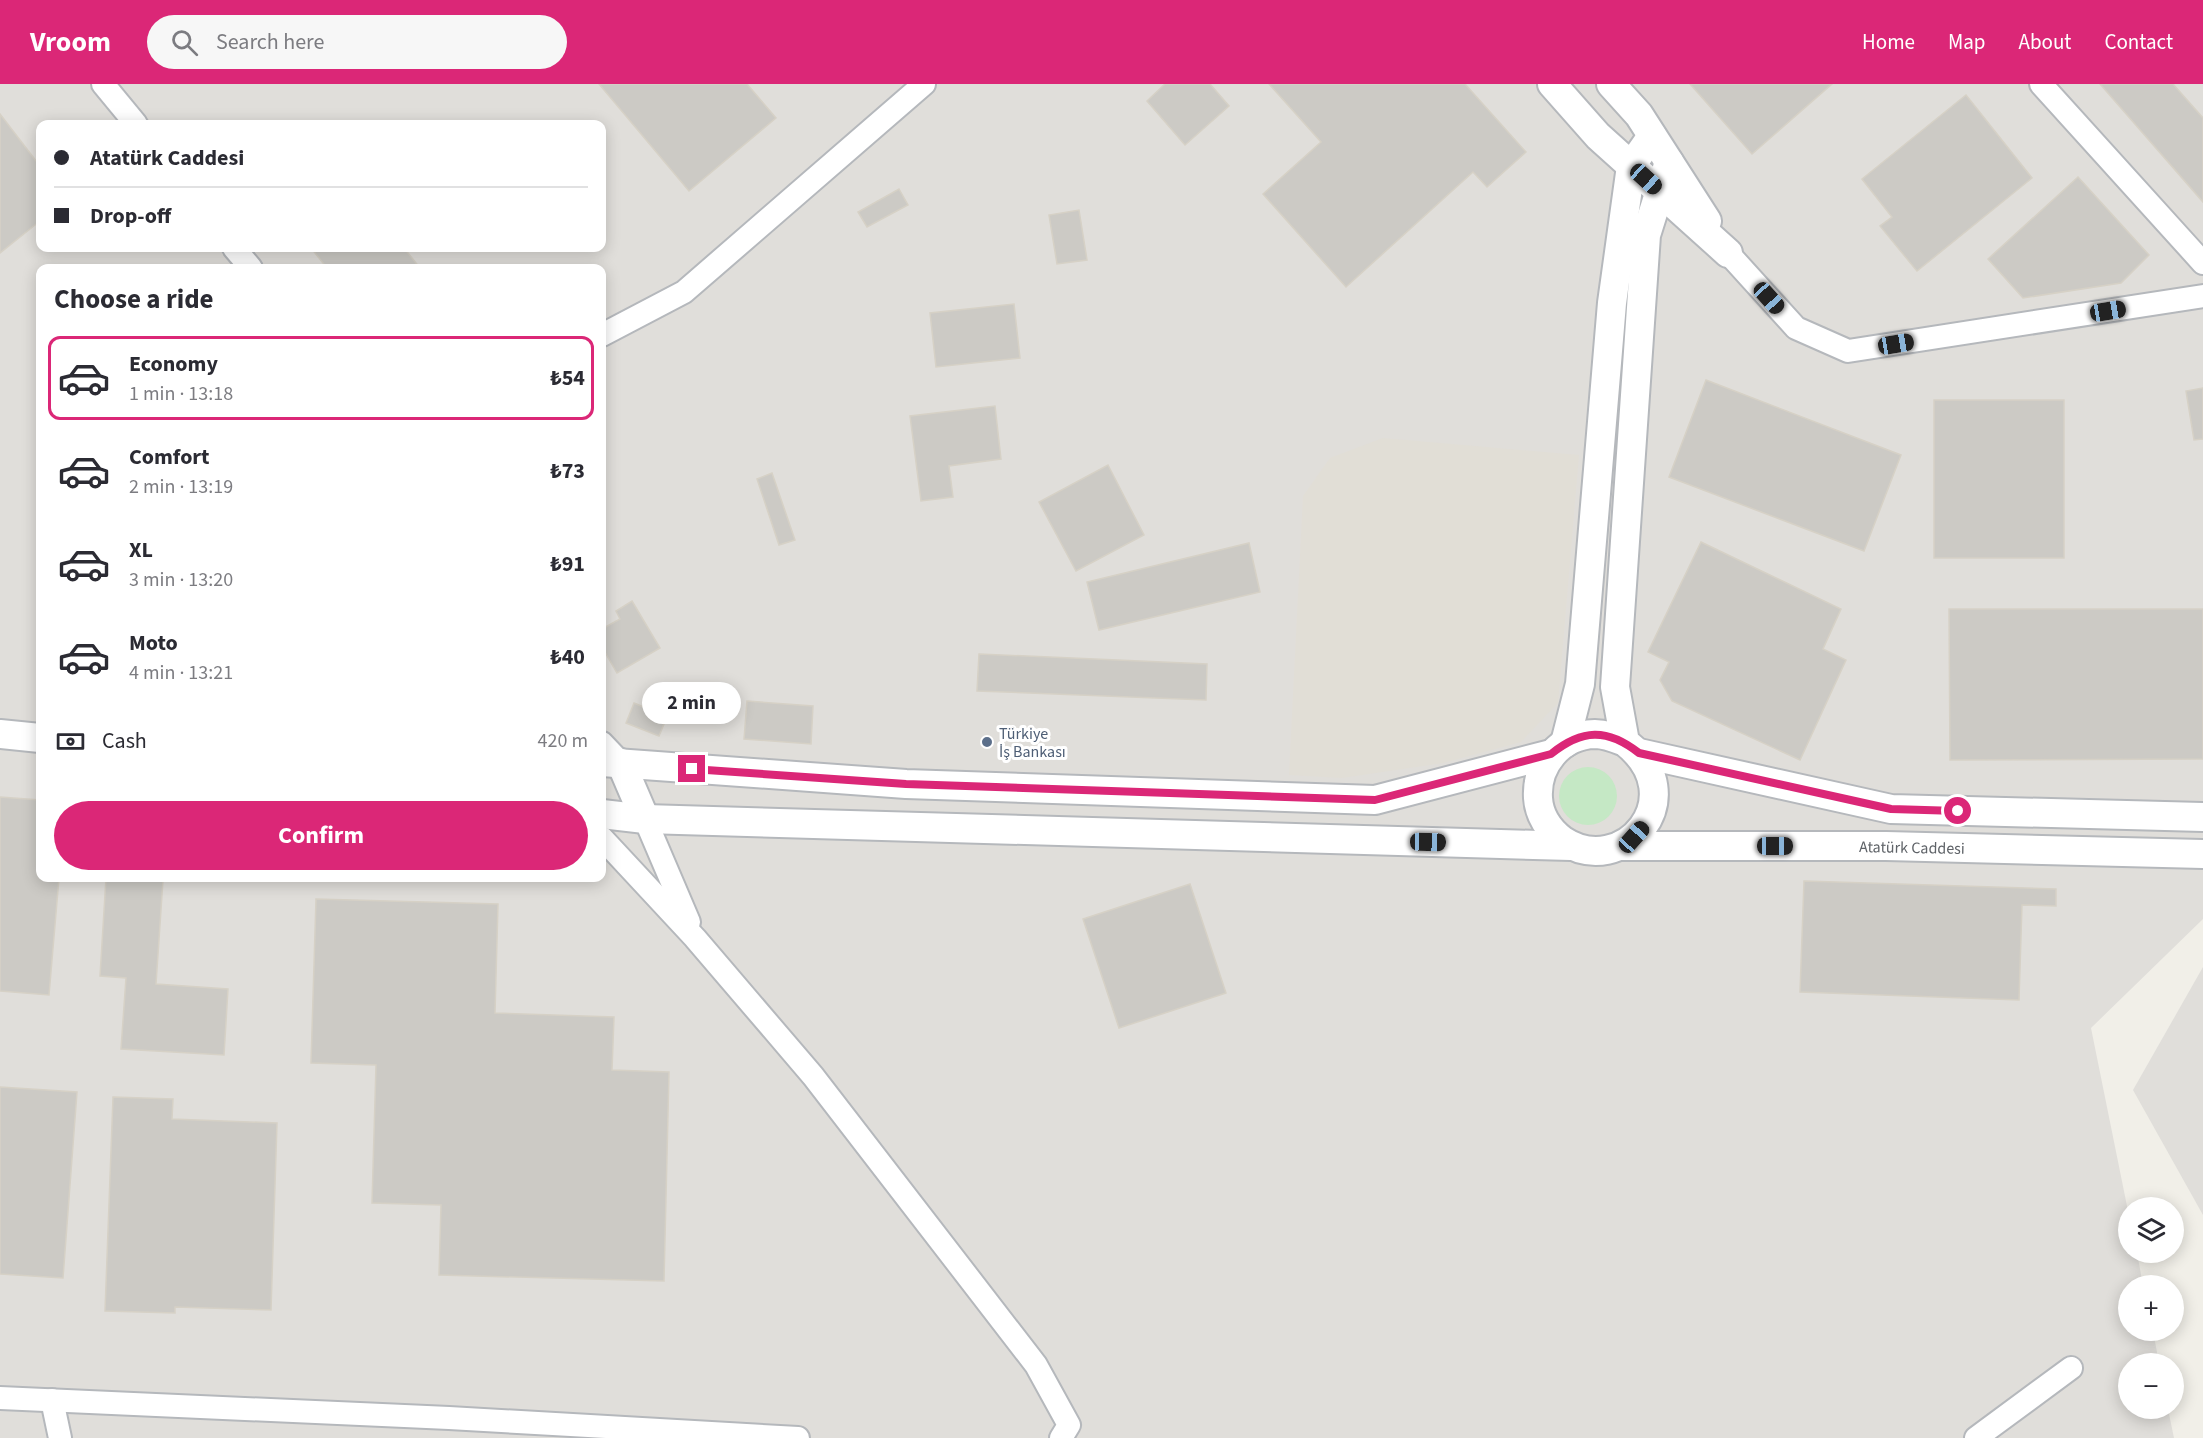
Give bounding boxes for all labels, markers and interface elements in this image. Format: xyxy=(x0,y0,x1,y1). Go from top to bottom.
search box xyxy=(147,15,567,69)
text: Vroom xyxy=(30,22,111,62)
icon: search xyxy=(168,26,201,59)
text: Search here xyxy=(216,26,324,58)
text: Home xyxy=(1862,27,1915,57)
text: Map xyxy=(1948,27,1986,57)
text: About xyxy=(2019,27,2071,57)
text: Contact xyxy=(2104,27,2173,57)
text: Atatürk Caddesi xyxy=(90,142,244,174)
car xyxy=(1627,160,1665,198)
text: Drop-off xyxy=(90,200,171,232)
car xyxy=(1750,279,1788,317)
text: Choose a ride xyxy=(54,280,214,319)
car xyxy=(2089,299,2127,323)
car xyxy=(1877,332,1915,356)
text: Economy xyxy=(129,348,218,380)
icon: car xyxy=(57,351,111,405)
text: ₺54 xyxy=(550,362,585,394)
text: 1 min · 13:18 xyxy=(129,380,233,408)
text: Comfort xyxy=(129,441,210,473)
icon: car xyxy=(57,444,111,498)
text: ₺73 xyxy=(550,455,585,487)
text: 2 min · 13:19 xyxy=(129,473,233,501)
text: XL xyxy=(129,534,153,566)
icon: car xyxy=(57,537,111,591)
text: ₺91 xyxy=(550,548,585,580)
text: 3 min · 13:20 xyxy=(129,566,233,594)
text: Moto xyxy=(129,627,178,659)
icon: car xyxy=(57,630,111,684)
text: ₺40 xyxy=(550,641,585,673)
text: 4 min · 13:21 xyxy=(129,659,233,687)
callout: 2 min xyxy=(642,682,742,724)
text: 2 min xyxy=(667,689,716,717)
place label: Türkiye İş Bankası xyxy=(999,723,1066,763)
icon: cash xyxy=(54,725,87,758)
text: Cash xyxy=(102,725,147,757)
text: 420 m xyxy=(538,727,588,755)
marker: Türkiye İş Bankası xyxy=(980,735,994,749)
route end xyxy=(678,755,705,782)
route start xyxy=(1944,797,1971,824)
button: Confirm xyxy=(54,801,588,870)
car xyxy=(1615,818,1653,856)
car xyxy=(1410,833,1446,851)
street label: Atatürk Caddesi xyxy=(1859,836,1965,860)
car xyxy=(1757,837,1793,855)
map controls xyxy=(2118,1197,2184,1419)
button: layers xyxy=(2118,1197,2184,1263)
button: + xyxy=(2118,1275,2184,1341)
button: − xyxy=(2118,1353,2184,1419)

